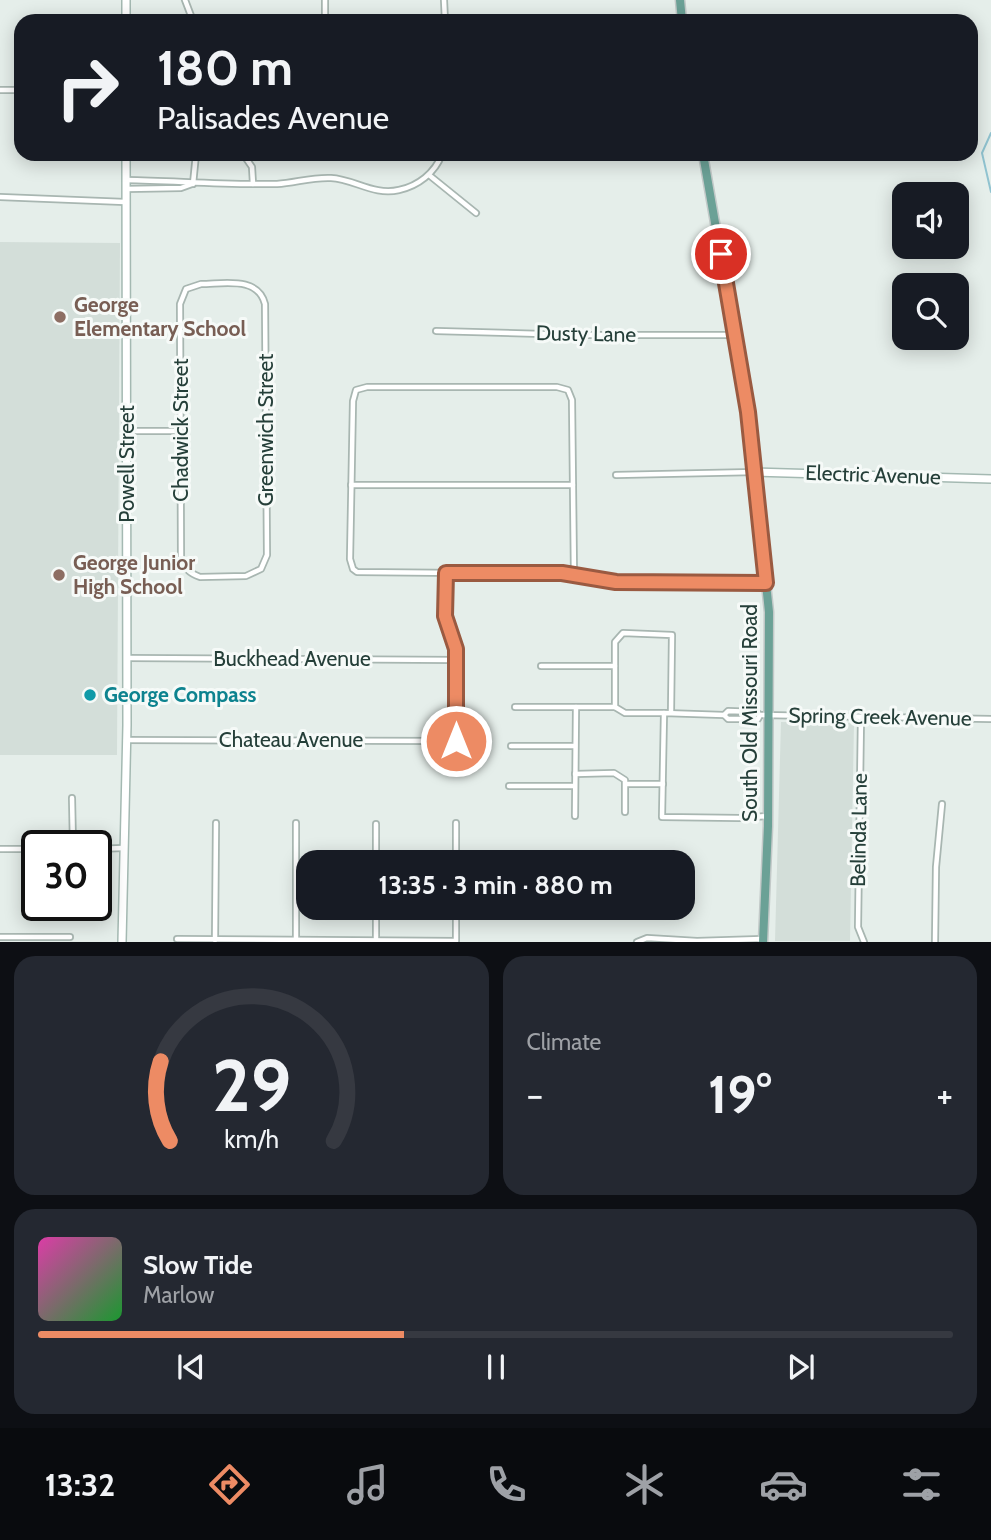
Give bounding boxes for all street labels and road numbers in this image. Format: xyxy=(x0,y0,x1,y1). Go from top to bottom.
street label: Dusty Lane xyxy=(536,320,637,347)
street label: Greenwich Street xyxy=(253,354,278,506)
street label: Chadwick Street xyxy=(168,358,193,502)
street label: Powell Street xyxy=(114,405,139,523)
street label: Electric Avenue xyxy=(805,460,942,489)
street label: South Old Missouri Road xyxy=(737,604,762,822)
street label: Buckhead Avenue xyxy=(213,646,371,671)
street label: Spring Creek Avenue xyxy=(788,702,972,731)
street label: Chateau Avenue xyxy=(219,727,363,752)
street label: Belinda Lane xyxy=(845,773,872,887)

